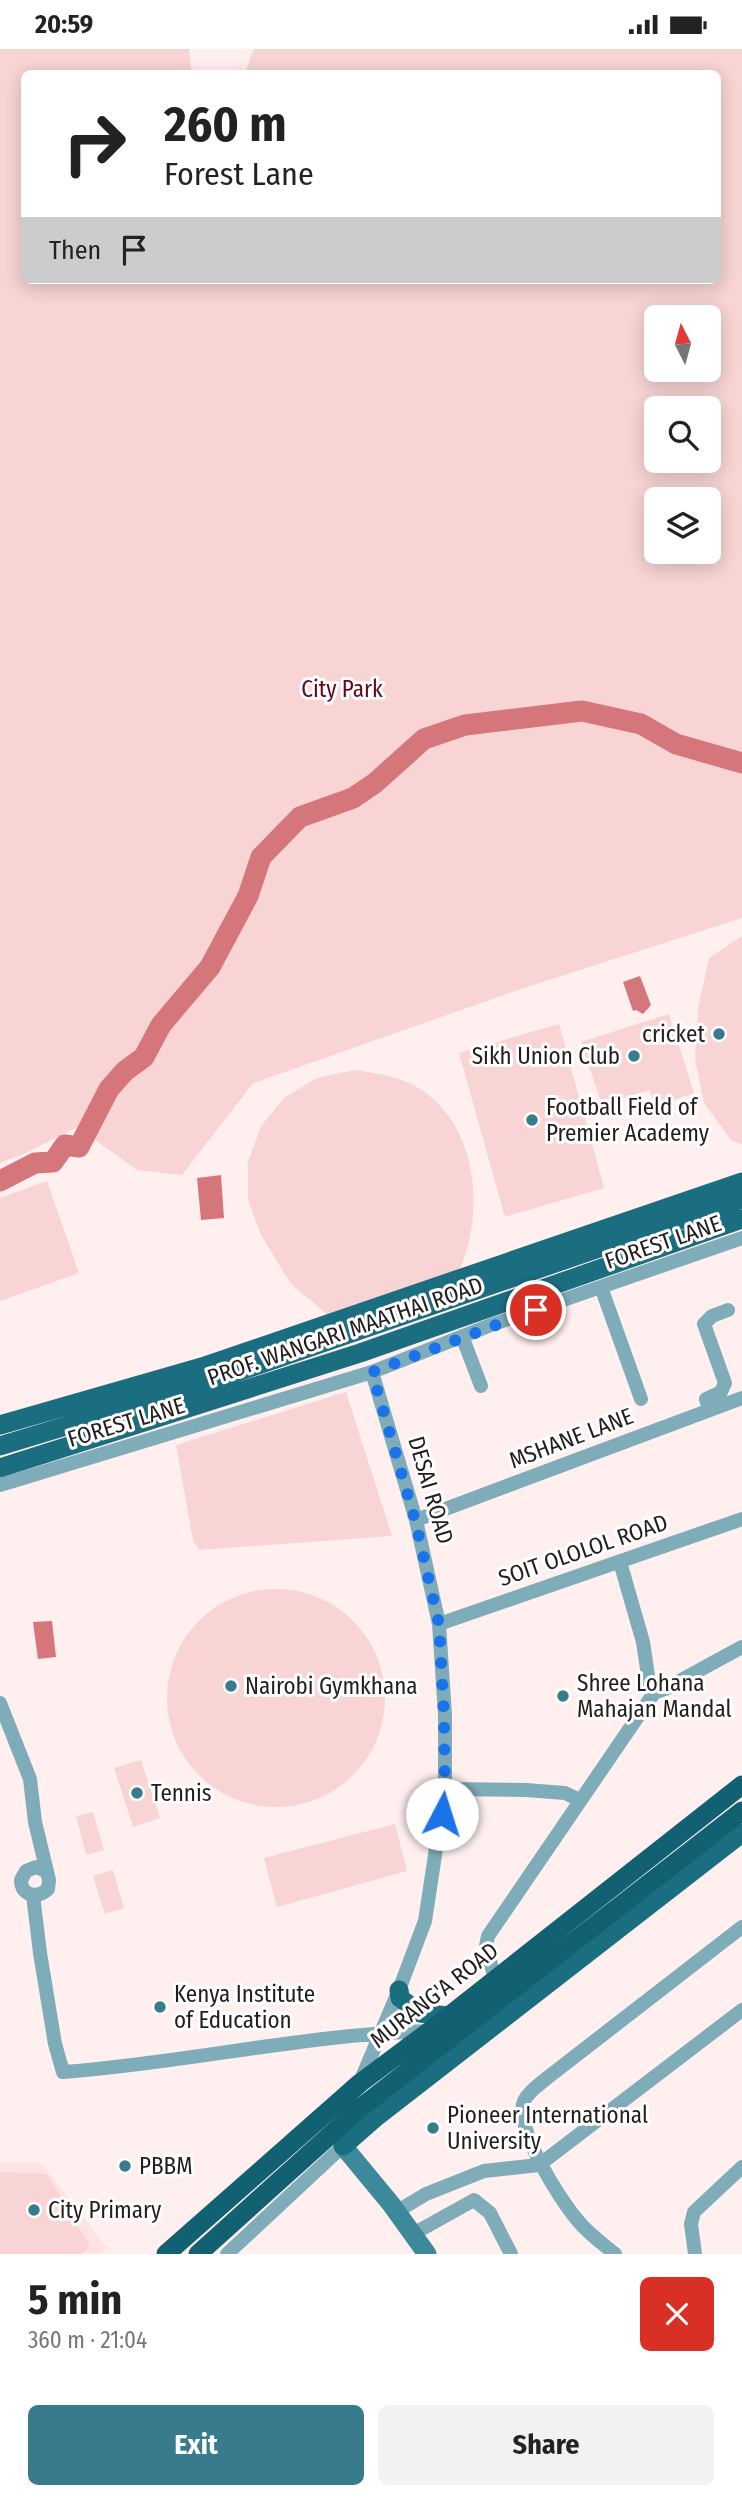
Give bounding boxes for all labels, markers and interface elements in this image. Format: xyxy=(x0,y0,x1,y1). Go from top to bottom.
text: 20:59 xyxy=(35,9,93,40)
text: 260 m xyxy=(164,95,287,154)
icon: right xyxy=(49,98,140,189)
text: Forest Lane xyxy=(164,155,314,193)
icon: arrive xyxy=(115,231,153,269)
text: Then xyxy=(49,235,101,266)
north arrow xyxy=(644,305,721,381)
map controls xyxy=(644,305,721,564)
button: search xyxy=(644,396,721,473)
button: layers xyxy=(644,487,721,564)
park label: City Park xyxy=(301,675,383,703)
place label: cricket xyxy=(642,1020,705,1048)
marker: cricket xyxy=(711,1026,727,1042)
place label: Sikh Union Club xyxy=(472,1042,620,1070)
marker: Sikh Union Club xyxy=(626,1048,642,1064)
place label: Football Field of Premier Academy xyxy=(546,1093,710,1147)
marker: Football Field of Premier Academy xyxy=(524,1112,540,1128)
street label: FOREST LANE xyxy=(601,1209,725,1275)
street label: PROF. WANGARI MAATHAI ROAD xyxy=(204,1271,486,1391)
pin xyxy=(506,1280,566,1340)
icon: arrive xyxy=(517,1291,555,1329)
street label: FOREST LANE xyxy=(64,1391,188,1453)
street label: MSHANE LANE xyxy=(505,1402,637,1474)
street label: DESAI ROAD xyxy=(402,1433,460,1547)
street label: SOIT OLOLOL ROAD xyxy=(495,1508,671,1592)
place label: Shree Lohana Mahajan Mandal xyxy=(577,1669,732,1723)
place label: Nairobi Gymkhana xyxy=(245,1672,418,1700)
marker: Nairobi Gymkhana xyxy=(223,1678,239,1694)
marker: Shree Lohana Mahajan Mandal xyxy=(555,1688,571,1704)
position arrow xyxy=(405,1777,479,1851)
place label: Tennis xyxy=(151,1779,212,1807)
marker: Tennis xyxy=(129,1785,145,1801)
street label: MURANG'A ROAD xyxy=(364,1936,504,2054)
place label: Kenya Institute of Education xyxy=(174,1980,315,2034)
marker: Kenya Institute of Education xyxy=(152,1999,168,2015)
place label: Pioneer International University xyxy=(447,2101,648,2155)
marker: Pioneer International University xyxy=(425,2120,441,2136)
place label: PBBM xyxy=(139,2152,193,2180)
marker: PBBM xyxy=(117,2158,133,2174)
place label: City Primary xyxy=(48,2196,162,2224)
marker: City Primary xyxy=(26,2202,42,2218)
text: 5 min xyxy=(28,2275,122,2325)
button: close xyxy=(640,2277,714,2351)
text: 360 m · 21:04 xyxy=(28,2326,147,2354)
button: Exit xyxy=(28,2405,364,2485)
button: Share xyxy=(378,2405,714,2485)

